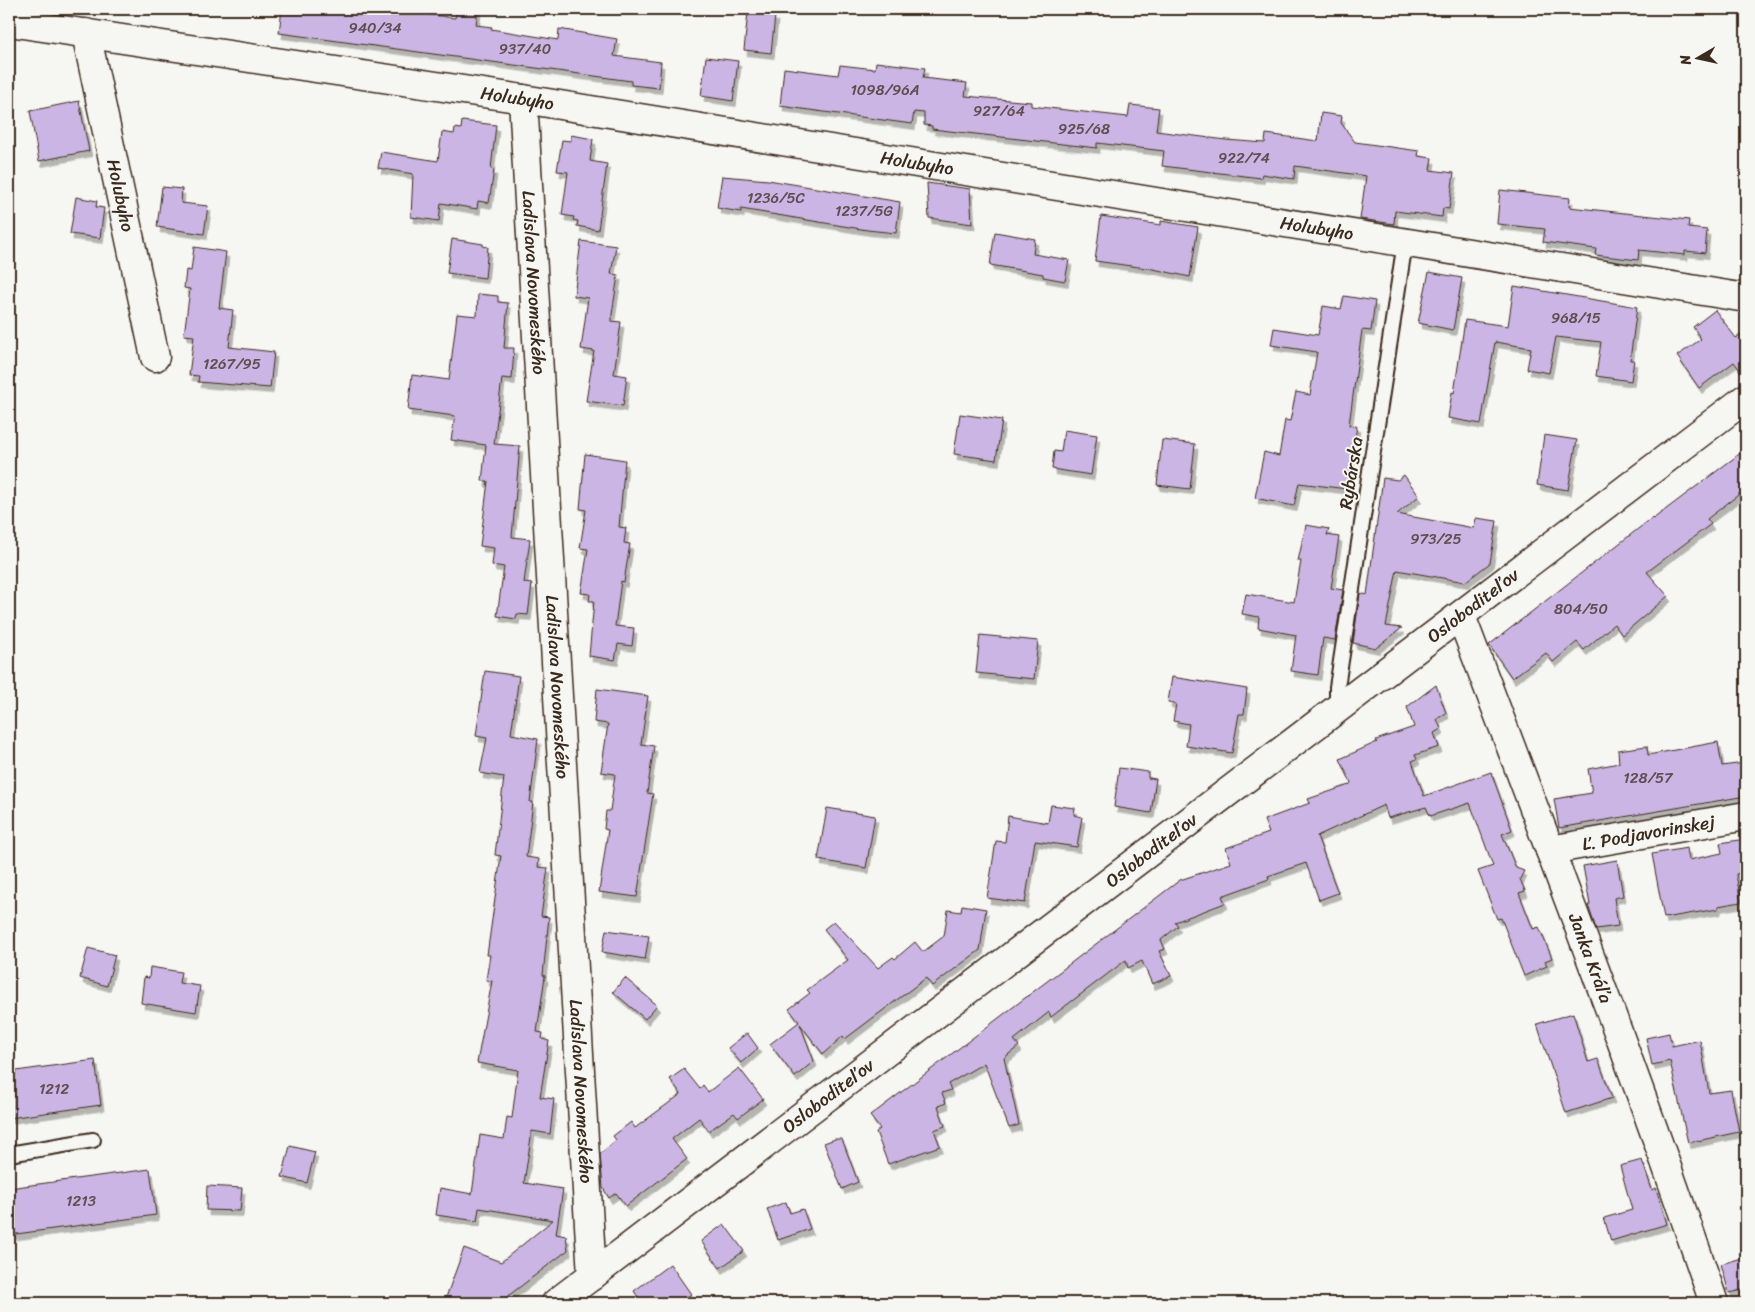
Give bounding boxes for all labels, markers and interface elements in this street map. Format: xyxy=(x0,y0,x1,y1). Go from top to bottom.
house number: 940/34 xyxy=(348,15,402,41)
north arrow xyxy=(1672,32,1722,82)
house number: 937/40 xyxy=(499,36,551,62)
text: N xyxy=(1673,53,1699,68)
street label: Holubyho xyxy=(478,77,556,120)
house number: 1098/96A xyxy=(850,77,920,103)
house number: 927/64 xyxy=(973,98,1025,124)
house number: 925/68 xyxy=(1058,116,1110,142)
street label: Holubyho xyxy=(878,141,956,185)
house number: 922/74 xyxy=(1218,145,1270,171)
street label: Holubyho xyxy=(97,156,144,235)
house number: 1236/5C xyxy=(747,185,806,211)
street label: Ladislava Novomeského xyxy=(512,190,555,376)
house number: 1237/5G xyxy=(835,198,894,224)
street label: Holubyho xyxy=(1278,206,1356,250)
house number: 968/15 xyxy=(1551,305,1601,331)
house number: 1267/95 xyxy=(203,351,261,377)
street label: Rybárska xyxy=(1329,434,1373,512)
house number: 973/25 xyxy=(1410,526,1462,552)
street label: Osloboditeľov xyxy=(1420,559,1527,652)
street label: Ladislava Novomeského xyxy=(536,594,579,780)
house number: 804/50 xyxy=(1554,596,1608,622)
house number: 128/57 xyxy=(1623,765,1674,791)
street label: Osloboditeľov xyxy=(1098,804,1205,896)
street label: Ľ. Podjavorinskej xyxy=(1580,806,1718,860)
street label: Janka Kráľa xyxy=(1559,908,1622,1008)
street label: Ladislava Novomeského xyxy=(560,998,603,1184)
street label: Osloboditeľov xyxy=(775,1050,882,1142)
house number: 1212 xyxy=(39,1076,69,1102)
house number: 1213 xyxy=(66,1188,96,1214)

